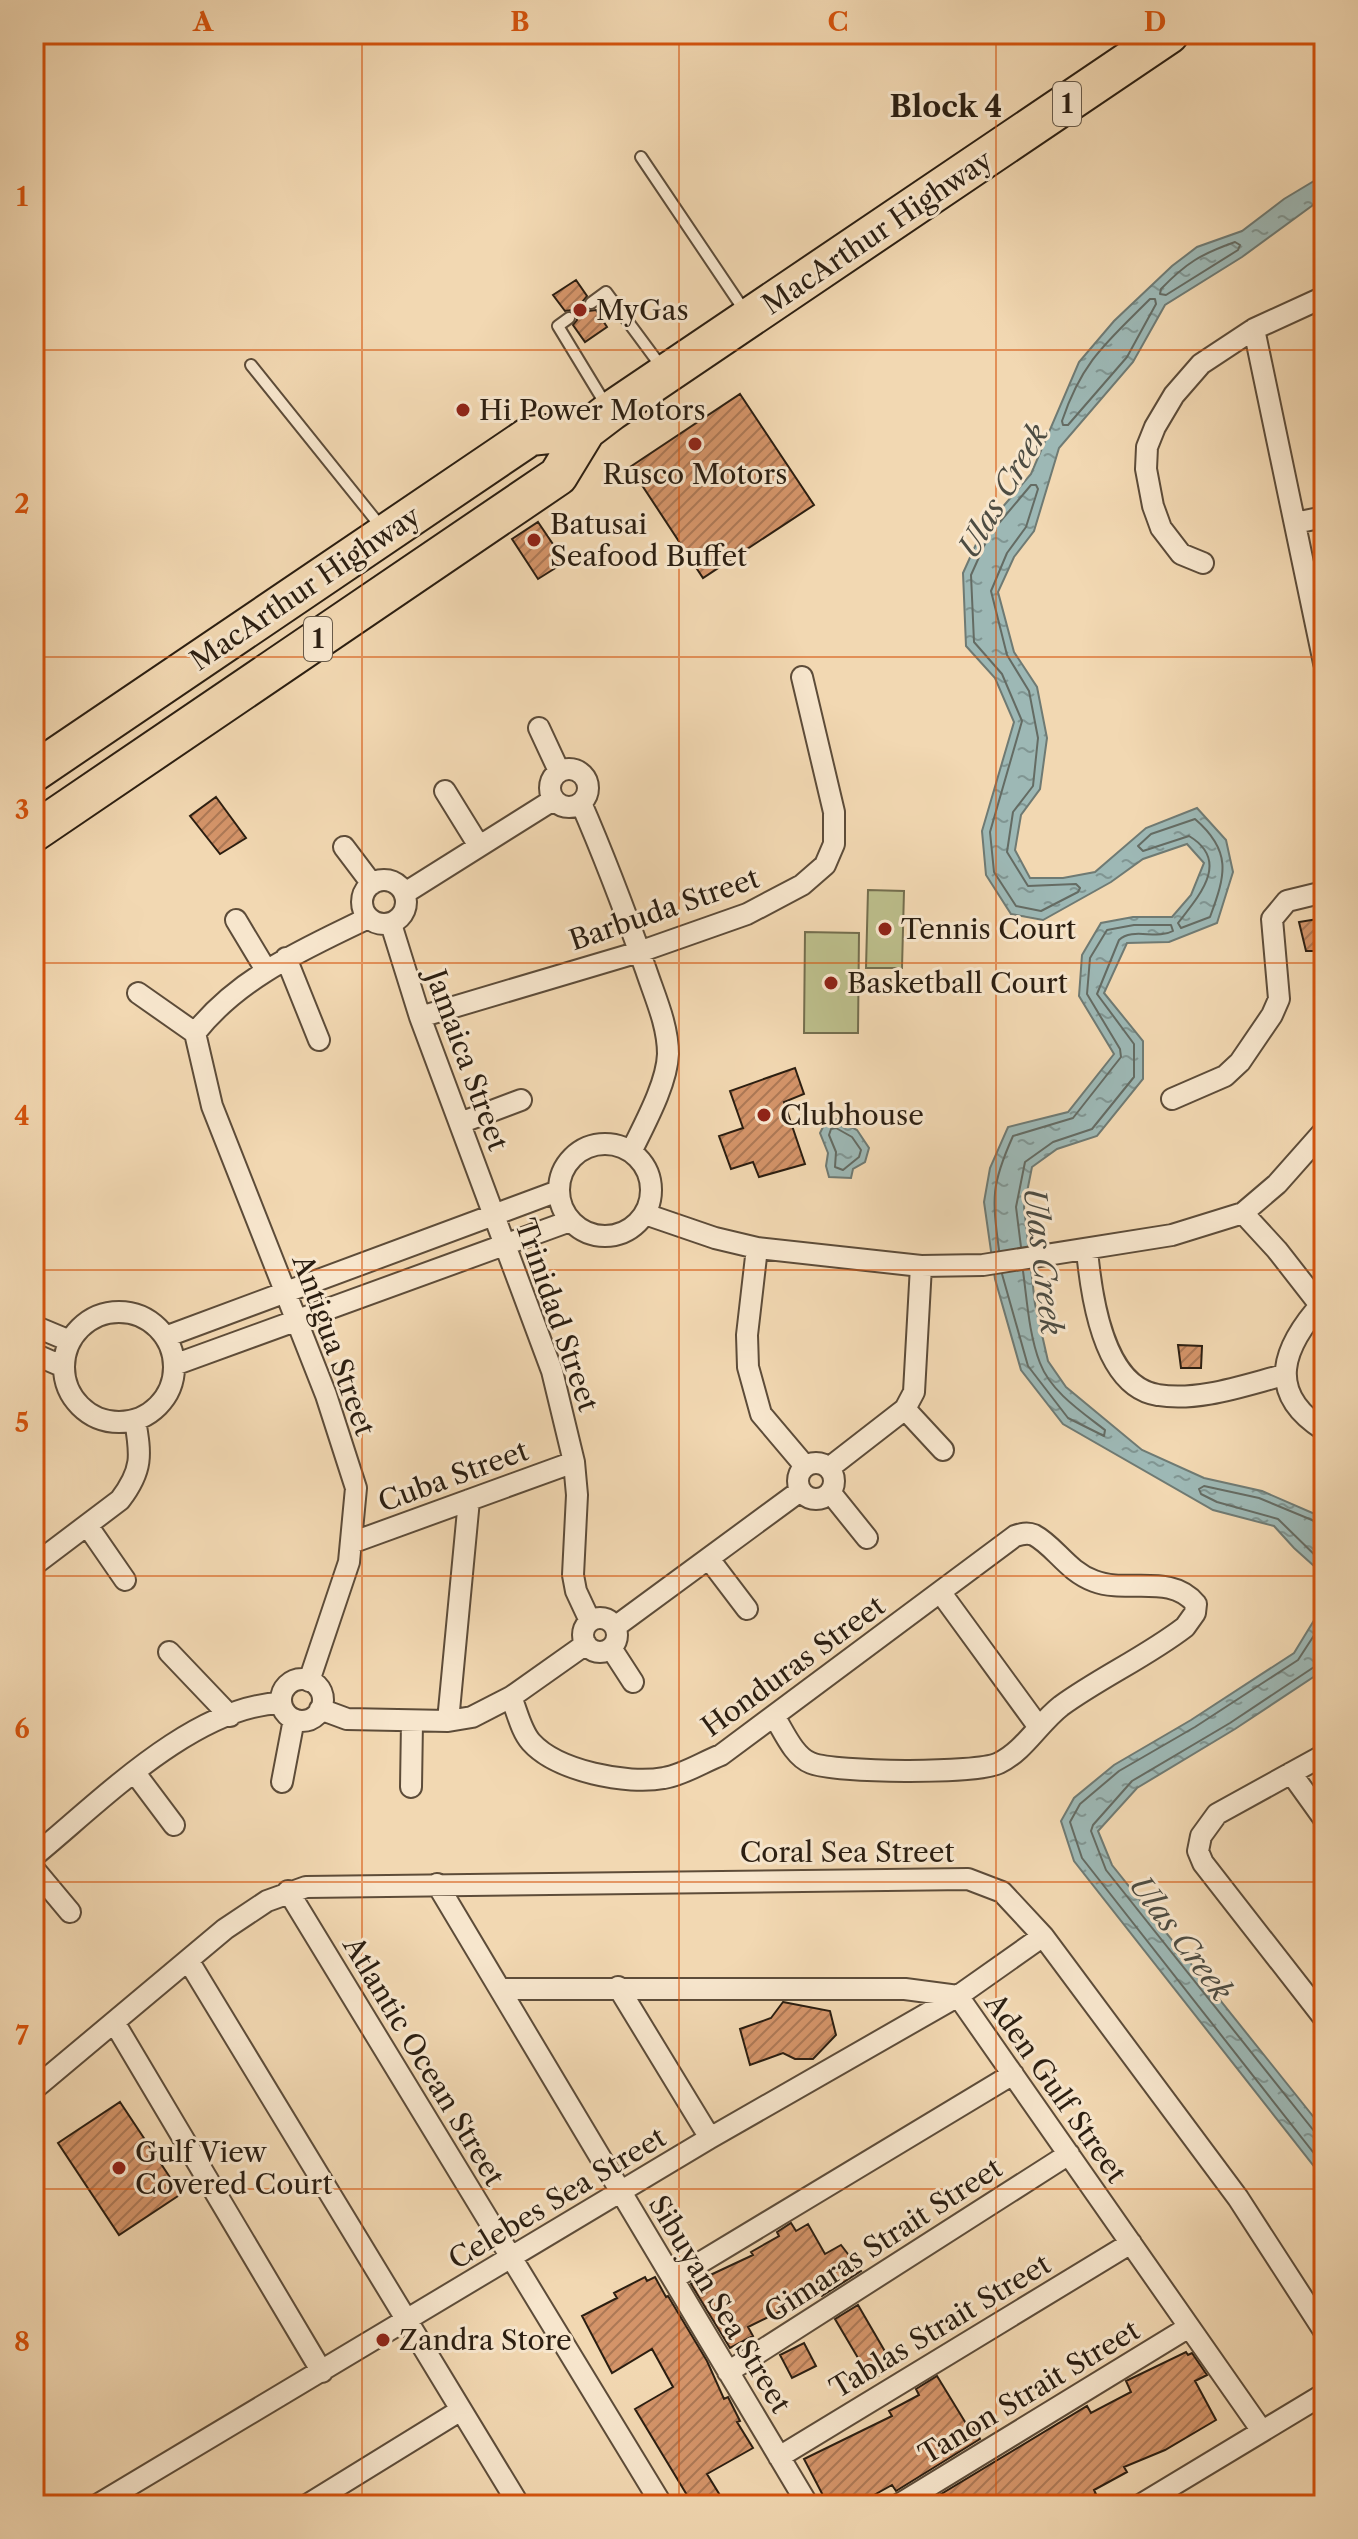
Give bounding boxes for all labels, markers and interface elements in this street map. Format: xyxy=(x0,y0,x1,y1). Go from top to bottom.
text: A xyxy=(192,6,214,38)
text: B xyxy=(510,6,530,38)
text: C xyxy=(828,6,848,38)
text: D xyxy=(1144,6,1166,38)
road number: 1 xyxy=(1053,82,1081,126)
district label: Block 4 xyxy=(890,88,1002,125)
street label: MacArthur Highway xyxy=(756,142,999,321)
text: 1 xyxy=(16,181,28,213)
place label: MyGas xyxy=(596,293,689,327)
marker: MyGas xyxy=(571,301,589,319)
place label: Hi Power Motors xyxy=(479,393,706,427)
marker: Hi Power Motors xyxy=(454,401,472,419)
water label: Ulas Creek xyxy=(950,417,1056,564)
marker: Rusco Motors xyxy=(686,435,704,453)
place label: Rusco Motors xyxy=(602,457,788,491)
text: 2 xyxy=(14,488,30,520)
street label: MacArthur Highway xyxy=(184,498,427,677)
place label: Batusai Seafood Buffet xyxy=(550,507,747,573)
marker: Batusai Seafood Buffet xyxy=(525,531,543,549)
road number: 1 xyxy=(304,617,332,661)
text: 3 xyxy=(15,794,29,826)
street label: Barbuda Street xyxy=(565,861,764,957)
place label: Tennis Court xyxy=(901,912,1076,946)
marker: Tennis Court xyxy=(876,920,894,938)
street label: Jamaica Street xyxy=(417,961,515,1155)
place label: Basketball Court xyxy=(847,966,1068,1000)
marker: Basketball Court xyxy=(822,974,840,992)
place label: Clubhouse xyxy=(780,1098,924,1132)
text: 4 xyxy=(14,1100,30,1132)
marker: Clubhouse xyxy=(755,1106,773,1124)
water label: Ulas Creek xyxy=(1016,1185,1070,1337)
street label: Trinidad Street xyxy=(508,1214,606,1416)
street label: Antigua Street xyxy=(285,1249,382,1440)
text: 5 xyxy=(15,1407,29,1439)
street label: Cuba Street xyxy=(373,1433,533,1519)
street label: Honduras Street xyxy=(695,1588,891,1744)
text: 6 xyxy=(14,1713,30,1745)
street label: Coral Sea Street xyxy=(740,1835,954,1869)
water label: Ulas Creek xyxy=(1122,1868,1241,2009)
street label: Atlantic Ocean Street xyxy=(336,1930,512,2192)
street label: Aden Gulf Street xyxy=(978,1986,1134,2189)
text: 7 xyxy=(15,2020,29,2052)
street label: Celebes Sea Street xyxy=(442,2120,672,2276)
place label: Gulf View Covered Court xyxy=(135,2135,332,2201)
street label: Gimaras Strait Street xyxy=(758,2150,1008,2330)
marker: Gulf View Covered Court xyxy=(110,2159,128,2177)
street label: Sibuyan Sea Street xyxy=(642,2189,798,2419)
street label: Tablas Strait Street xyxy=(824,2247,1056,2405)
street label: Tanon Strait Street xyxy=(913,2313,1145,2471)
place label: Zandra Store xyxy=(399,2323,572,2357)
text: 8 xyxy=(14,2326,30,2358)
marker: Zandra Store xyxy=(374,2331,392,2349)

